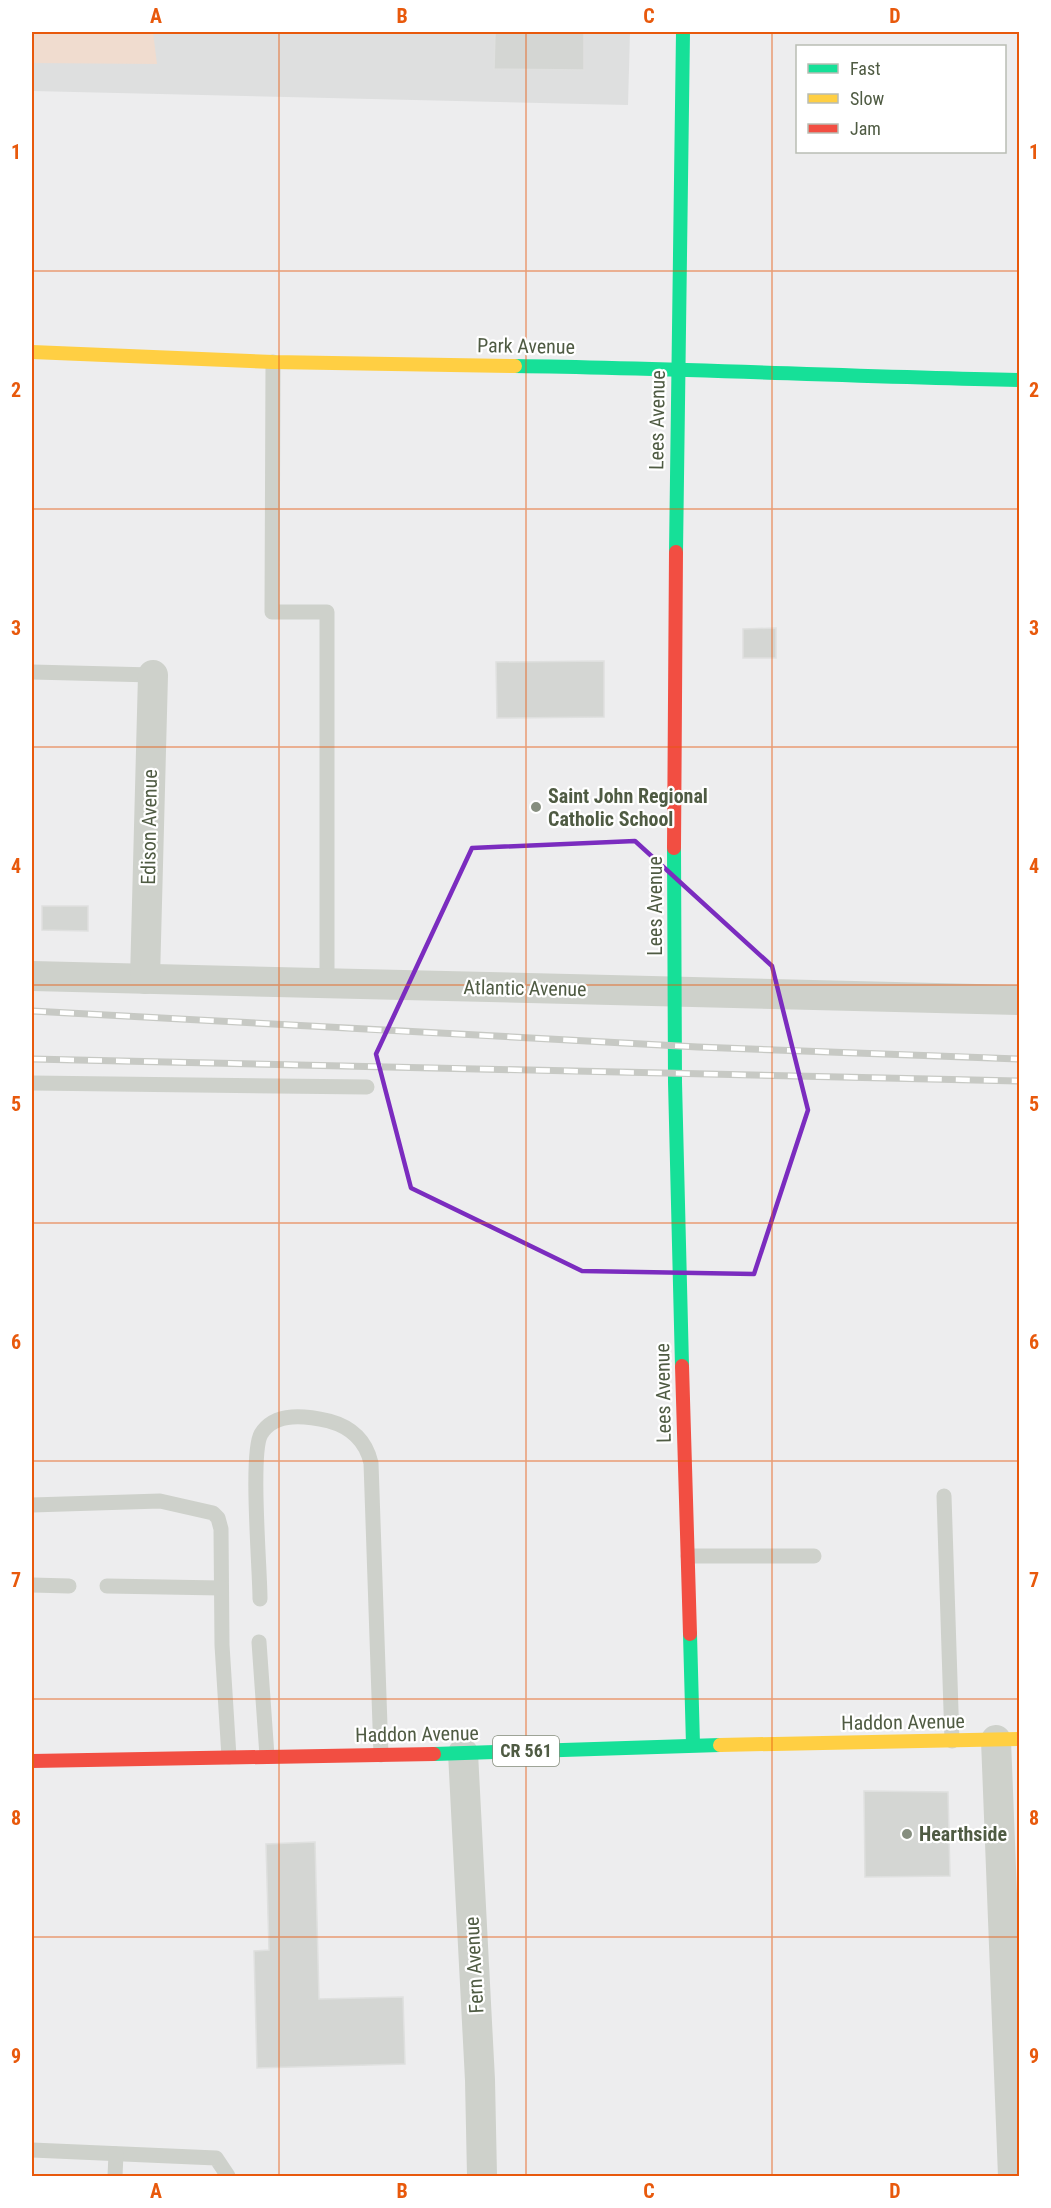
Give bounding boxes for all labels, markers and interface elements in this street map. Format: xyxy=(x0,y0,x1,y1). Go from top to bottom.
text: A xyxy=(150,4,162,28)
text: B xyxy=(396,4,408,28)
text: C xyxy=(643,4,655,28)
text: D xyxy=(889,4,901,28)
legend xyxy=(796,45,1006,153)
text: Fast xyxy=(850,58,881,79)
text: Slow xyxy=(850,88,885,109)
text: Jam xyxy=(850,118,881,139)
text: 1 xyxy=(11,140,21,164)
text: 1 xyxy=(1029,140,1039,164)
street label: Park Avenue xyxy=(477,333,575,359)
street label: Lees Avenue xyxy=(644,370,670,470)
text: 2 xyxy=(11,378,21,402)
text: 2 xyxy=(1029,378,1039,402)
text: 3 xyxy=(11,616,21,640)
text: 3 xyxy=(1029,616,1039,640)
street label: Edison Avenue xyxy=(136,769,162,885)
place label: Saint John Regional Catholic School xyxy=(548,784,708,831)
marker: Saint John Regional Catholic School xyxy=(529,800,543,814)
text: 4 xyxy=(11,854,21,878)
text: 4 xyxy=(1029,854,1039,878)
street label: Lees Avenue xyxy=(643,856,667,956)
street label: Atlantic Avenue xyxy=(463,975,587,1001)
text: 5 xyxy=(11,1092,21,1116)
text: 5 xyxy=(1029,1092,1039,1116)
text: 6 xyxy=(11,1330,21,1354)
text: 6 xyxy=(1029,1330,1039,1354)
street label: Lees Avenue xyxy=(650,1343,676,1443)
text: 7 xyxy=(11,1568,21,1592)
text: 7 xyxy=(1029,1568,1039,1592)
street label: Haddon Avenue xyxy=(841,1709,965,1735)
street label: Haddon Avenue xyxy=(355,1721,479,1747)
road number: CR 561 xyxy=(493,1736,559,1766)
text: 8 xyxy=(11,1806,21,1830)
text: 8 xyxy=(1029,1806,1039,1830)
place label: Hearthside xyxy=(919,1822,1007,1846)
marker: Hearthside xyxy=(900,1827,914,1841)
street label: Fern Avenue xyxy=(459,1916,489,2014)
text: 9 xyxy=(11,2044,21,2068)
text: 9 xyxy=(1029,2044,1039,2068)
text: A xyxy=(150,2179,162,2203)
text: B xyxy=(396,2179,408,2203)
text: C xyxy=(643,2179,655,2203)
text: D xyxy=(889,2179,901,2203)

